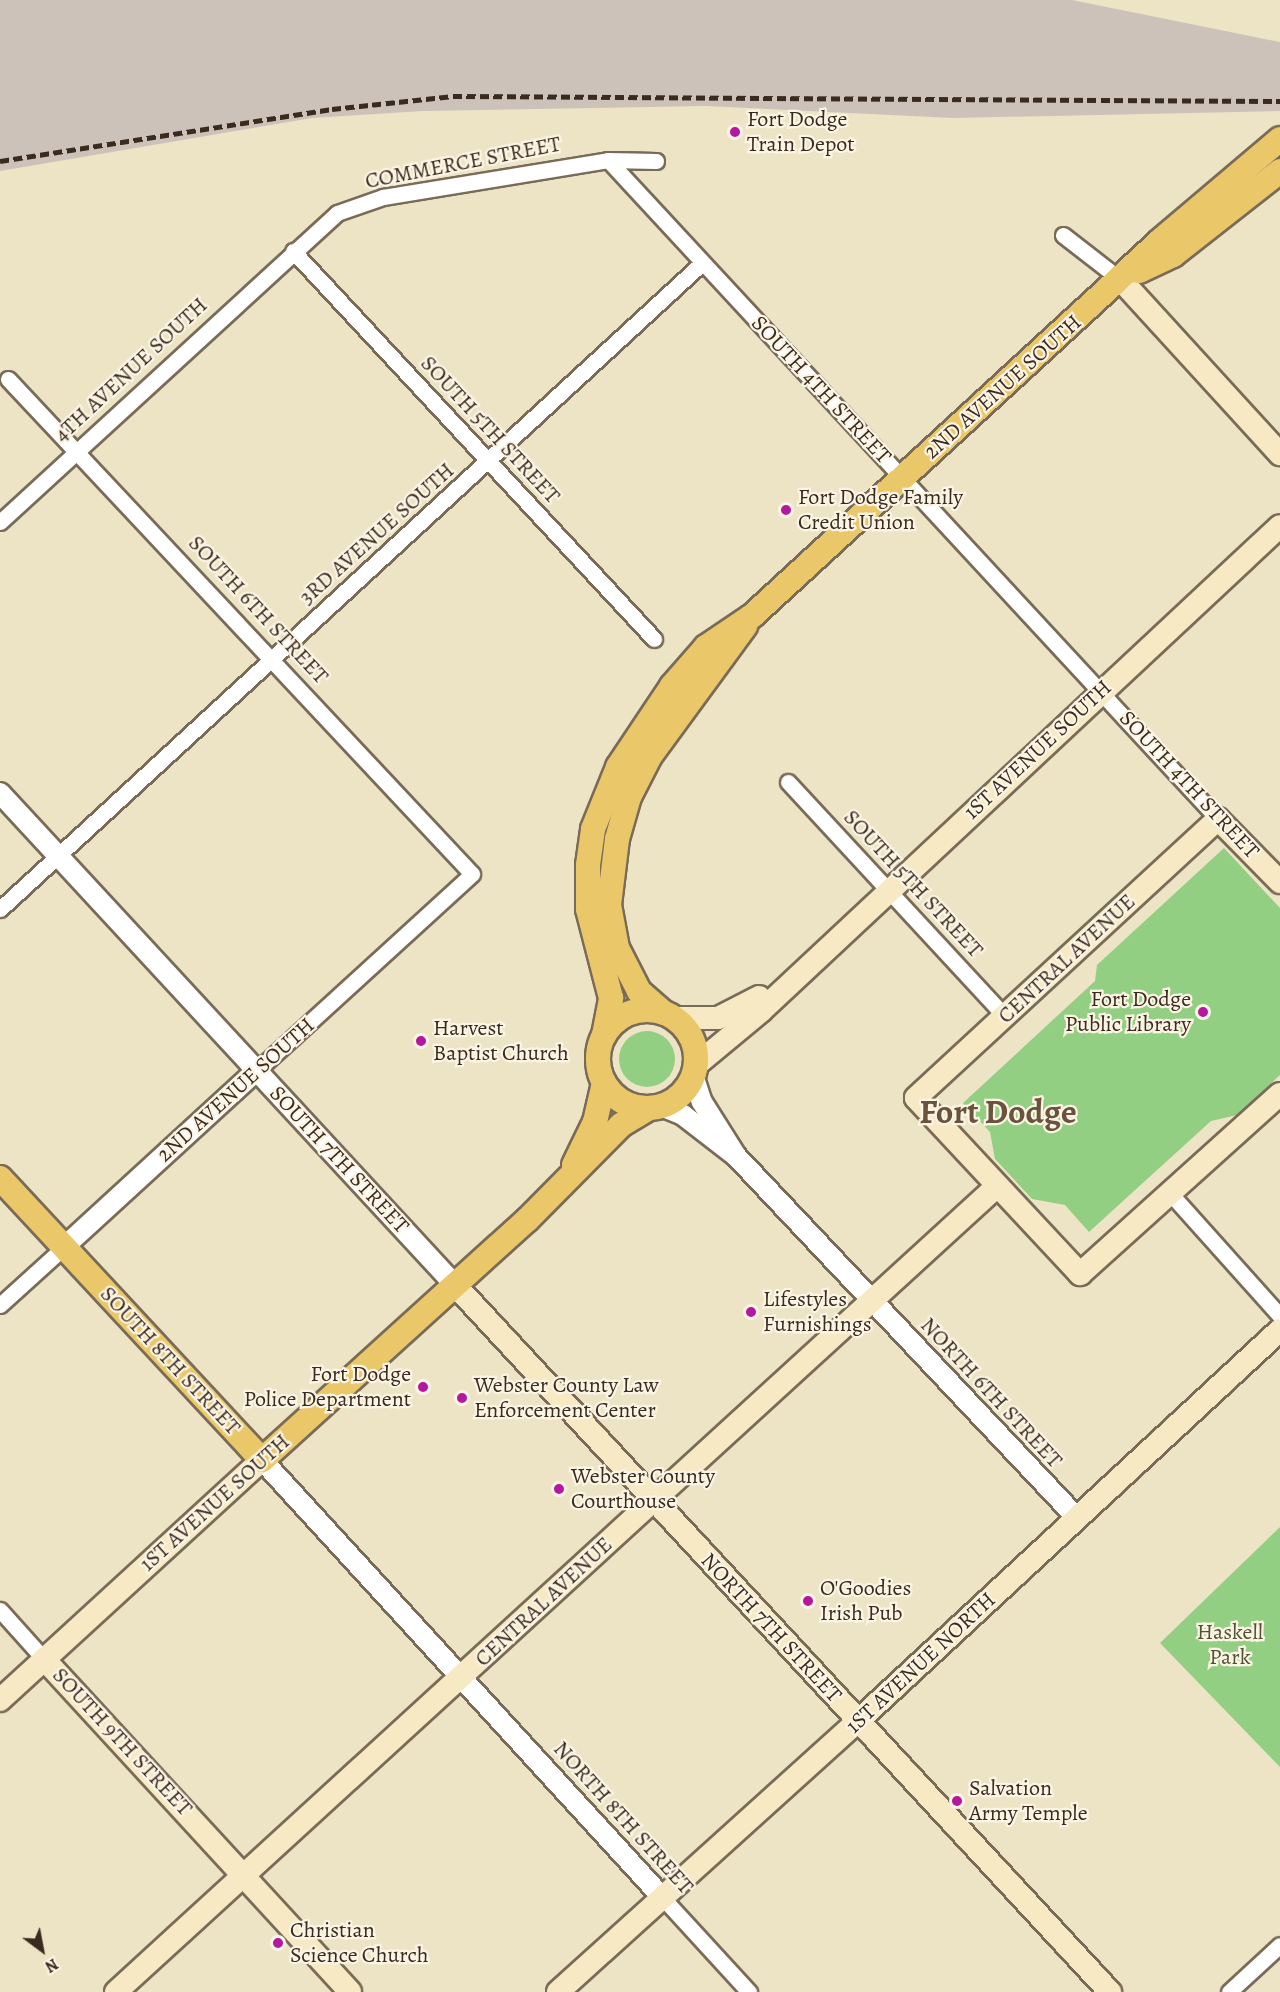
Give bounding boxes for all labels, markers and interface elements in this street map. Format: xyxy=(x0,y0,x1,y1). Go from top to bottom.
place label: Fort Dodge Train Depot xyxy=(747,106,855,158)
marker: Fort Dodge Train Depot xyxy=(728,125,742,139)
street label: COMMERCE STREET xyxy=(363,131,563,195)
street label: 4TH AVENUE SOUTH xyxy=(49,292,213,448)
street label: 2ND AVENUE SOUTH xyxy=(919,309,1087,465)
street label: SOUTH 4TH STREET xyxy=(746,310,896,470)
street label: SOUTH 5TH STREET xyxy=(415,351,565,509)
street label: 3RD AVENUE SOUTH xyxy=(294,457,460,611)
place label: Fort Dodge Family Credit Union xyxy=(798,484,963,536)
marker: Fort Dodge Family Credit Union xyxy=(779,503,793,517)
street label: SOUTH 6TH STREET xyxy=(183,530,333,690)
street label: 1ST AVENUE SOUTH xyxy=(959,675,1117,825)
street label: SOUTH 4TH STREET xyxy=(1114,705,1264,865)
street label: SOUTH 5TH STREET xyxy=(838,805,988,963)
street label: CENTRAL AVENUE xyxy=(993,889,1141,1029)
place label: Fort Dodge Public Library xyxy=(1065,986,1191,1038)
marker: Fort Dodge Public Library xyxy=(1196,1005,1210,1019)
street label: 2ND AVENUE SOUTH xyxy=(152,1012,320,1168)
place label: Harvest Baptist Church xyxy=(433,1015,569,1066)
marker: Harvest Baptist Church xyxy=(414,1034,428,1048)
street label: SOUTH 7TH STREET xyxy=(264,1081,414,1239)
district label: Fort Dodge xyxy=(919,1092,1077,1132)
street label: SOUTH 8TH STREET xyxy=(94,1281,246,1441)
place label: Lifestyles Furnishings xyxy=(763,1286,872,1338)
marker: Lifestyles Furnishings xyxy=(744,1305,758,1319)
street label: NORTH 6TH STREET xyxy=(915,1312,1067,1474)
place label: Fort Dodge Police Department xyxy=(244,1361,411,1412)
place label: Webster County Law Enforcement Center xyxy=(474,1372,659,1424)
marker: Fort Dodge Police Department xyxy=(416,1380,430,1394)
marker: Webster County Law Enforcement Center xyxy=(455,1391,469,1405)
street label: 1ST AVENUE SOUTH xyxy=(135,1429,295,1577)
place label: Webster County Courthouse xyxy=(571,1463,715,1514)
marker: Webster County Courthouse xyxy=(552,1482,566,1496)
street label: CENTRAL AVENUE xyxy=(470,1532,618,1672)
street label: NORTH 7TH STREET xyxy=(695,1548,847,1708)
place label: O'Goodies Irish Pub xyxy=(820,1575,911,1627)
street label: 1ST AVENUE NORTH xyxy=(841,1587,1001,1739)
marker: O'Goodies Irish Pub xyxy=(801,1594,815,1608)
park label: Haskell Park xyxy=(1197,1619,1263,1670)
street label: SOUTH 9TH STREET xyxy=(47,1662,197,1822)
street label: NORTH 8TH STREET xyxy=(548,1736,698,1900)
place label: Salvation Army Temple xyxy=(969,1775,1088,1826)
marker: Salvation Army Temple xyxy=(950,1794,964,1808)
place label: Christian Science Church xyxy=(290,1917,429,1969)
north arrow xyxy=(12,1920,72,1980)
marker: Christian Science Church xyxy=(271,1936,285,1950)
text: N xyxy=(41,1953,62,1978)

